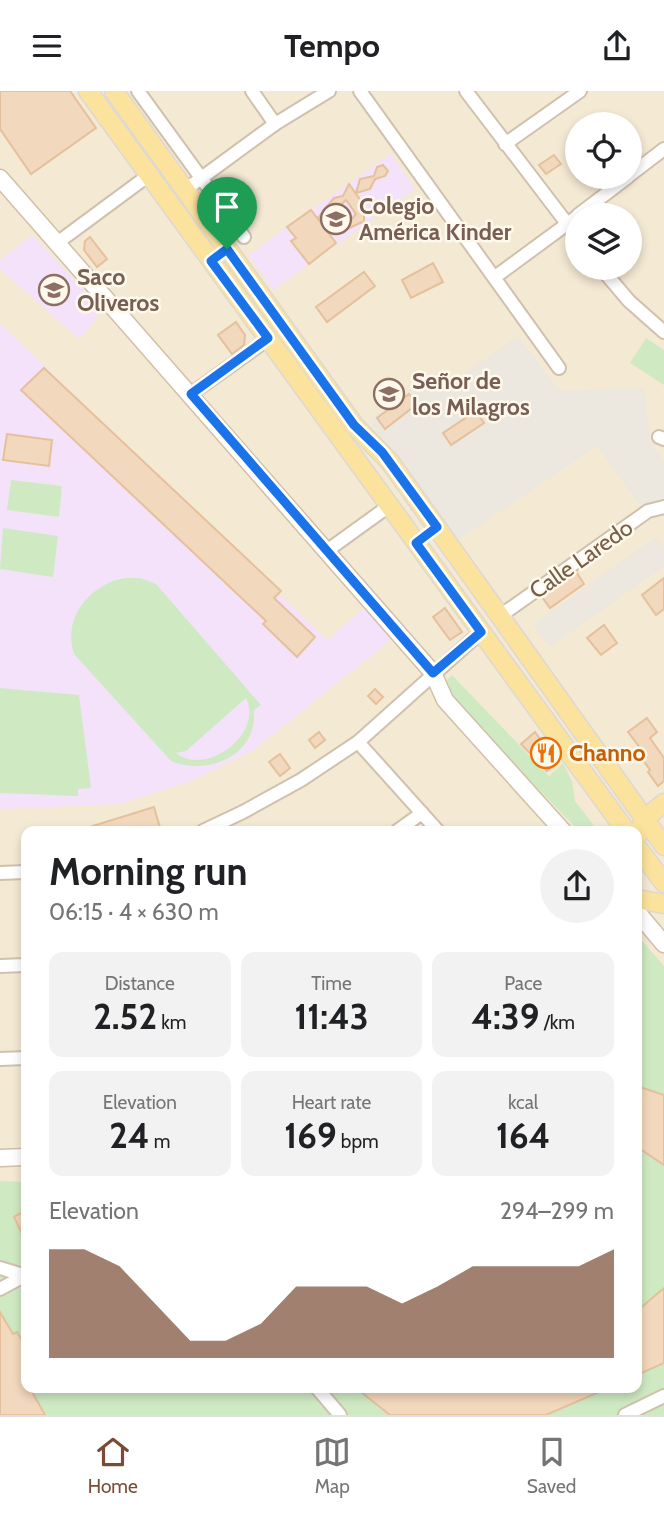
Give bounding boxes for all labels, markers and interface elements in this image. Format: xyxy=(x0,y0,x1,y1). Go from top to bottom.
text: Tempo xyxy=(284,26,380,65)
icon: menu xyxy=(28,27,66,65)
icon: share xyxy=(598,27,636,65)
map controls xyxy=(565,112,642,280)
button: locate xyxy=(565,112,642,189)
pin xyxy=(197,177,257,249)
icon: arrive xyxy=(208,188,246,226)
place label: Colegio América Kinder xyxy=(359,192,512,246)
school or university icon: Colegio América Kinder xyxy=(319,202,353,236)
button: layers xyxy=(565,203,642,280)
place label: Saco Oliveros xyxy=(77,263,159,317)
school or university icon: Saco Oliveros xyxy=(37,273,71,307)
place label: Señor de los Milagros xyxy=(412,367,530,421)
school or university icon: Señor de los Milagros xyxy=(372,377,406,411)
street label: Calle Laredo xyxy=(524,513,638,605)
restaurant icon: Channo xyxy=(529,736,563,770)
place label: Channo xyxy=(569,739,646,767)
text: Morning run xyxy=(49,848,248,895)
button: share xyxy=(540,849,614,923)
text: 06:15 · 4 × 630 m xyxy=(49,898,219,926)
text: Distance xyxy=(105,972,175,995)
text: Time xyxy=(311,972,352,995)
text: Pace xyxy=(504,972,542,995)
text: 2.52 xyxy=(93,995,157,1038)
text: 11:43 xyxy=(294,995,369,1038)
text: 4:39 xyxy=(471,995,539,1038)
text: km xyxy=(157,1011,186,1034)
text: /km xyxy=(539,1011,575,1034)
text: Elevation xyxy=(103,1091,177,1114)
text: Heart rate xyxy=(292,1091,371,1114)
text: kcal xyxy=(508,1091,538,1114)
text: 24 xyxy=(109,1114,149,1157)
text: 169 xyxy=(284,1114,337,1157)
text: 164 xyxy=(496,1114,550,1157)
text: m xyxy=(149,1130,170,1153)
text: bpm xyxy=(337,1130,379,1153)
text: Elevation xyxy=(49,1197,139,1225)
text: 294–299 m xyxy=(500,1197,614,1225)
tab: Home xyxy=(88,1433,138,1498)
tab: Map xyxy=(313,1433,351,1498)
tab: Saved xyxy=(527,1433,576,1498)

